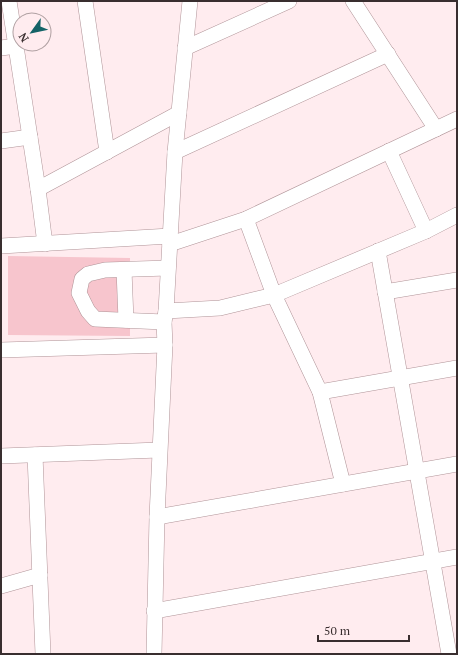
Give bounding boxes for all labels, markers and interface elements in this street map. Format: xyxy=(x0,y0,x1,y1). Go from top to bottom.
north arrow xyxy=(12,12,52,52)
text: N xyxy=(15,30,32,45)
scale bar xyxy=(318,617,409,643)
text: 50 m xyxy=(324,623,351,638)

